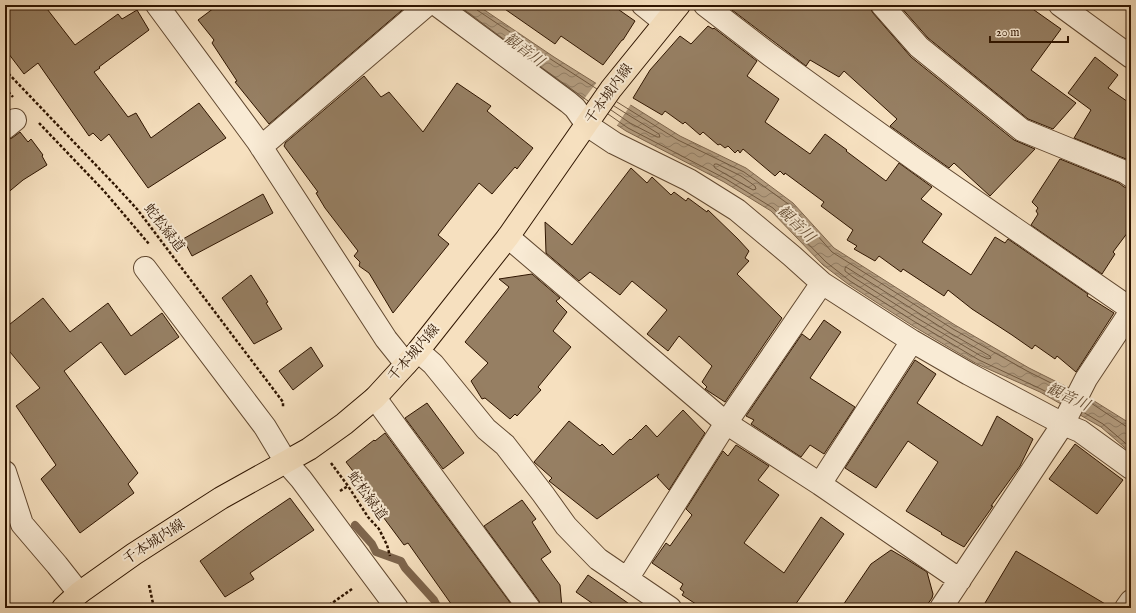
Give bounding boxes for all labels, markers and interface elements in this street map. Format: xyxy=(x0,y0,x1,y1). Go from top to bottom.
scale bar xyxy=(990,18,1068,44)
text: 20 m xyxy=(996,25,1019,40)
water label: 観音川 xyxy=(500,29,549,72)
street label: 千本城内線 xyxy=(581,60,637,128)
street label: 蛇松緑道 xyxy=(140,200,188,256)
water label: 観音川 xyxy=(773,202,820,248)
street label: 千本城内線 xyxy=(384,321,444,385)
water label: 観音川 xyxy=(1044,379,1094,416)
street label: 蛇松緑道 xyxy=(343,468,391,524)
street label: 千本城内線 xyxy=(120,515,188,569)

